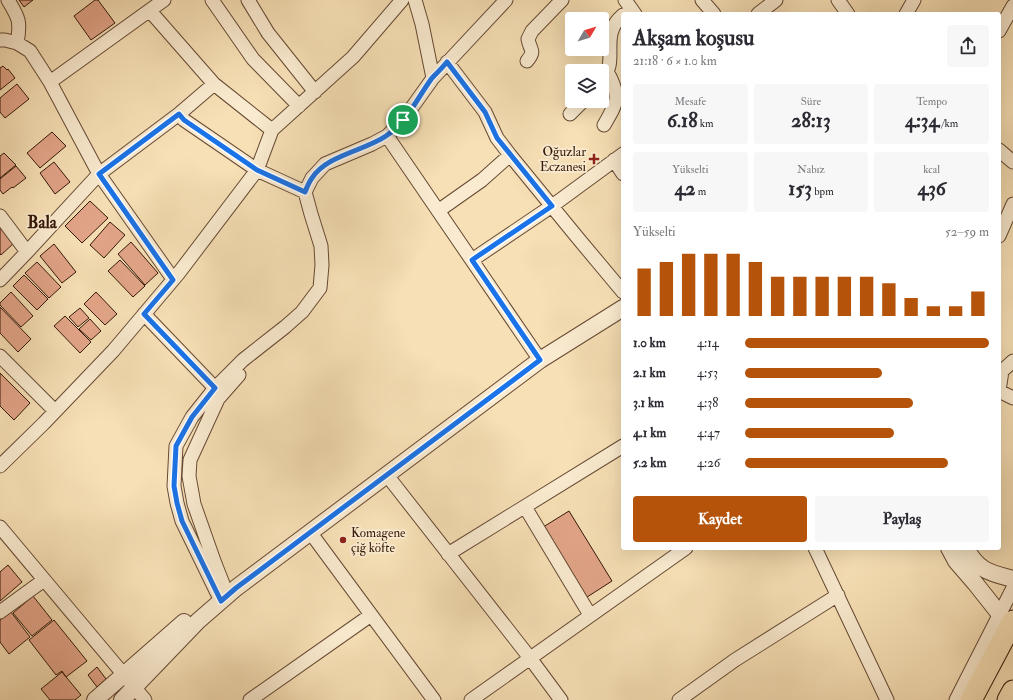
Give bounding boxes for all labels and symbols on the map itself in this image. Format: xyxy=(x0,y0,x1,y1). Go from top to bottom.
north arrow xyxy=(565,12,609,56)
pin xyxy=(386,103,420,137)
place label: Oğuzlar Eczanesi xyxy=(540,144,587,175)
marker: Oğuzlar Eczanesi xyxy=(589,154,599,164)
district label: Bala xyxy=(27,212,58,233)
place label: Komagene çiğ köfte xyxy=(351,525,406,556)
marker: Komagene çiğ köfte xyxy=(338,535,348,545)

